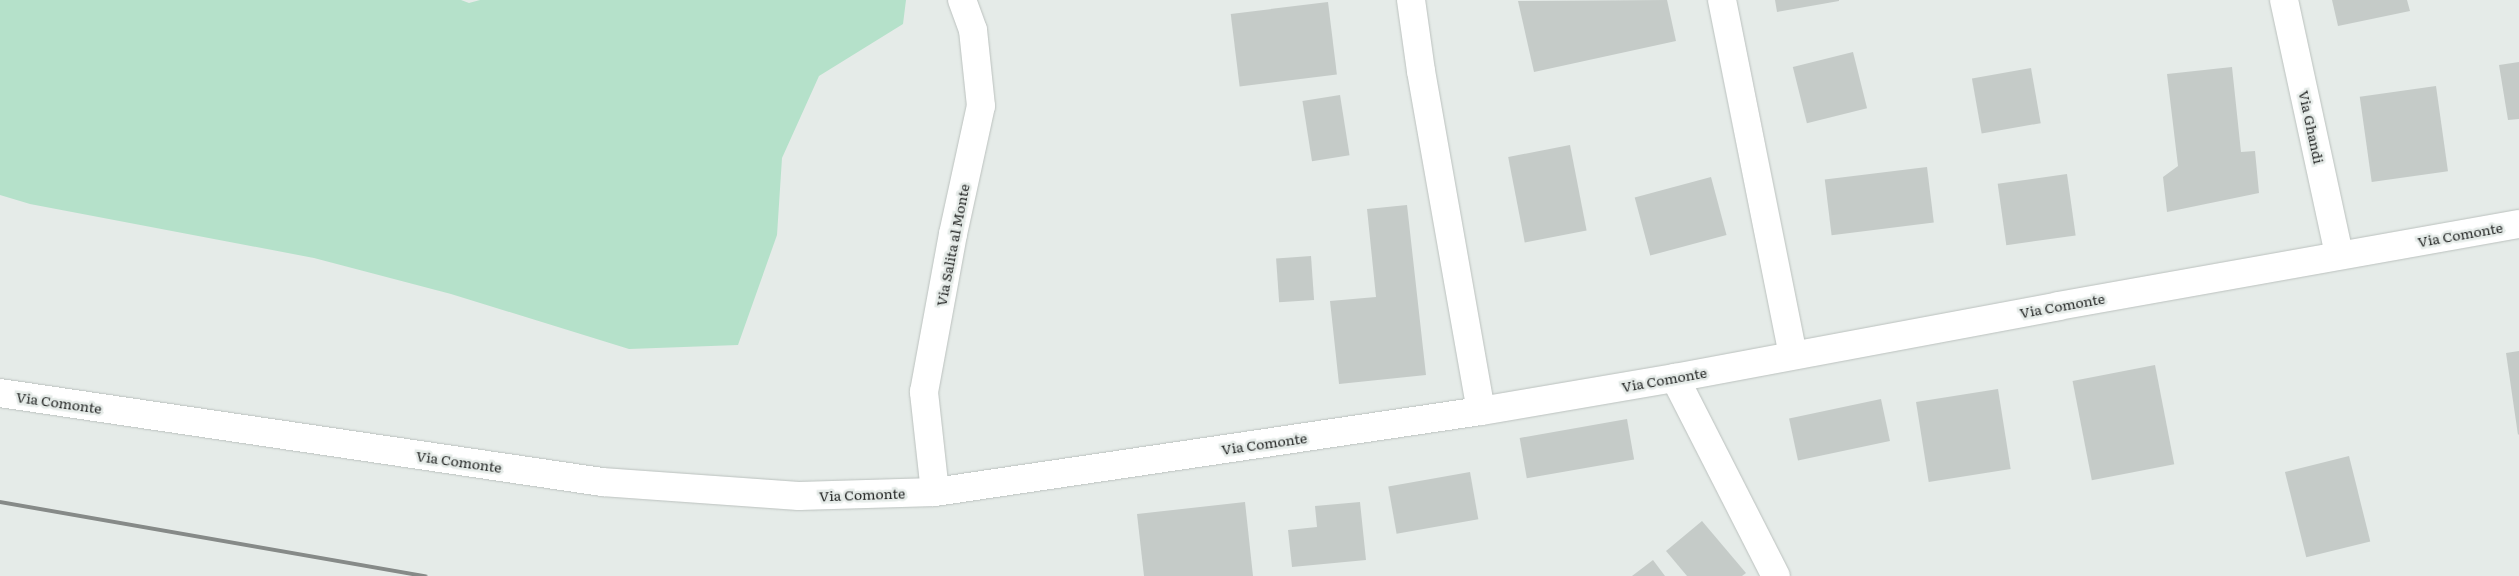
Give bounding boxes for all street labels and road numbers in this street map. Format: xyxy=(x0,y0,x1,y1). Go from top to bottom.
street label: Via Ghandi xyxy=(2296,89,2328,165)
street label: Via Salita al Monte xyxy=(932,182,972,308)
street label: Via Comonte xyxy=(2416,218,2504,250)
street label: Via Comonte xyxy=(2018,289,2106,321)
street label: Via Comonte xyxy=(1620,363,1708,395)
street label: Via Comonte xyxy=(15,388,103,416)
street label: Via Comonte xyxy=(1220,429,1308,457)
street label: Via Comonte xyxy=(415,447,503,475)
street label: Via Comonte xyxy=(819,484,905,504)

